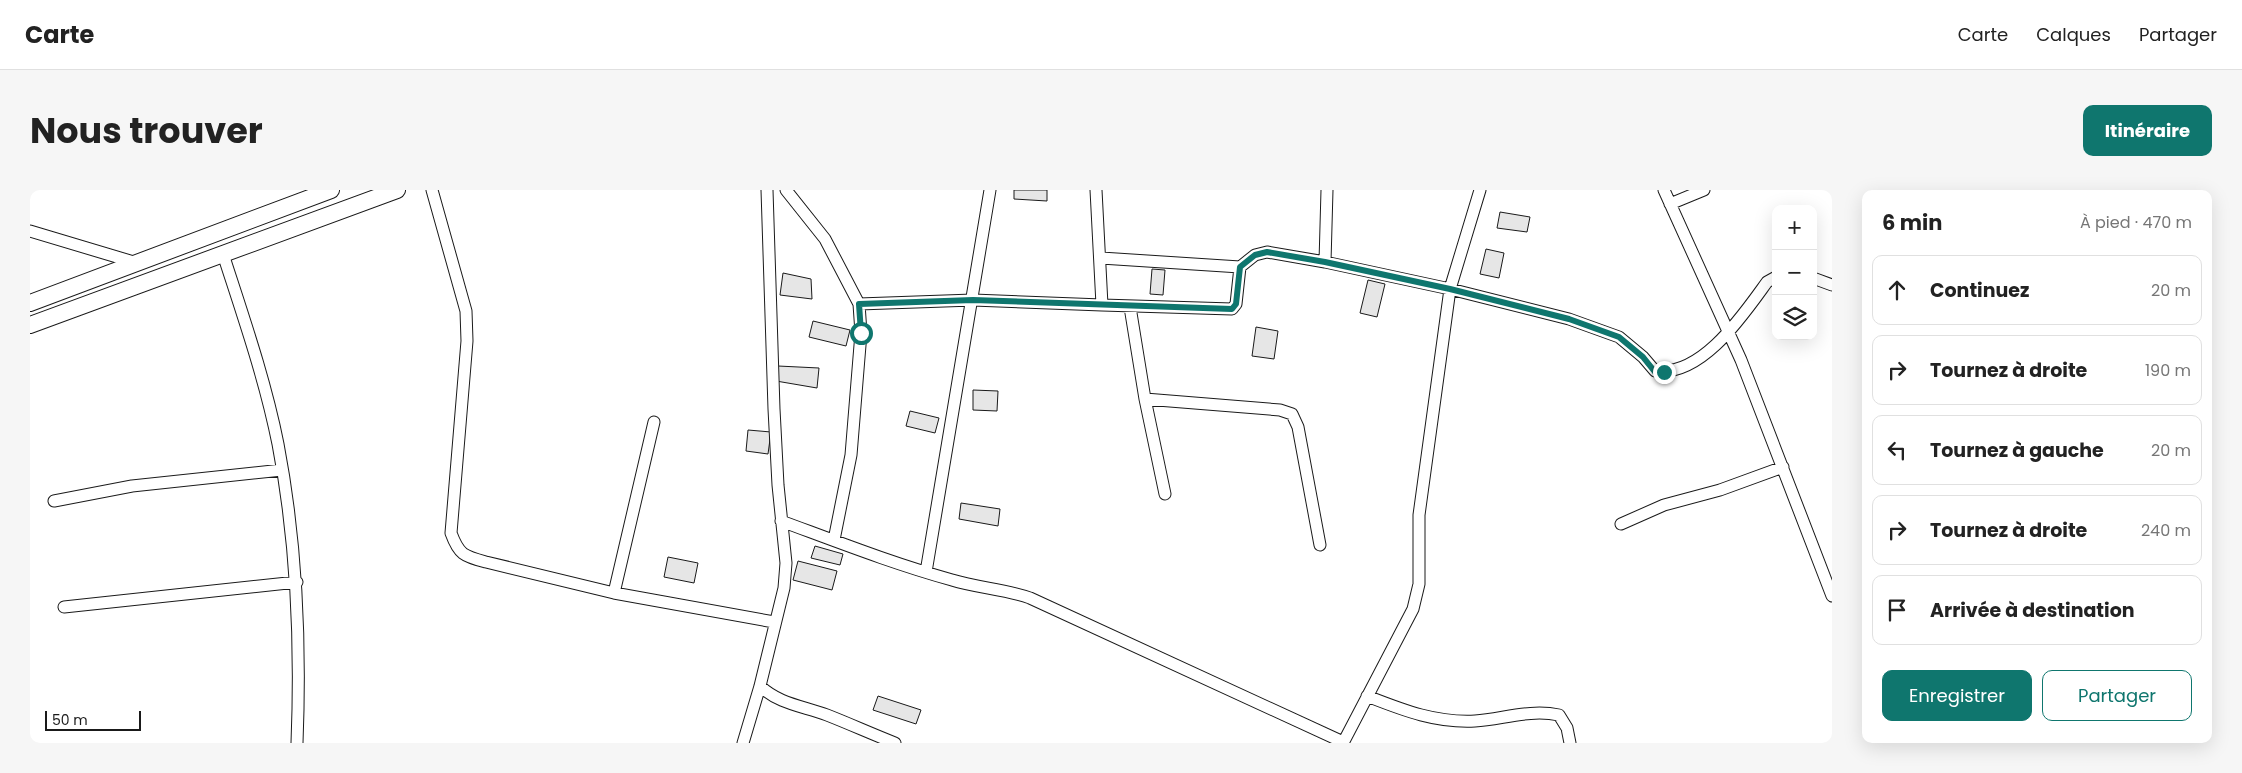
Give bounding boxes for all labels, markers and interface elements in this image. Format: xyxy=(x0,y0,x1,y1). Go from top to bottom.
text: Carte xyxy=(25,18,94,51)
text: Carte xyxy=(1958,22,2008,47)
text: Calques xyxy=(2036,22,2111,47)
text: Partager xyxy=(2139,22,2217,47)
button: Itinéraire xyxy=(2083,105,2212,156)
text: Nous trouver xyxy=(30,106,263,155)
map controls xyxy=(1772,205,1817,340)
button: + xyxy=(1772,205,1817,250)
text: 6 min xyxy=(1882,208,1942,237)
text: À pied · 470 m xyxy=(2080,211,2192,234)
button: − xyxy=(1772,250,1817,295)
icon: ahead xyxy=(1883,276,1911,304)
text: Continuez xyxy=(1930,277,2029,304)
text: 20 m xyxy=(2151,279,2191,302)
button: layers xyxy=(1772,295,1817,340)
route start xyxy=(850,322,873,345)
icon: right xyxy=(1883,356,1911,384)
text: Tournez à droite xyxy=(1930,357,2087,384)
text: 190 m xyxy=(2145,359,2191,382)
route end xyxy=(1653,361,1676,384)
icon: left xyxy=(1883,436,1911,464)
text: Tournez à gauche xyxy=(1930,437,2104,464)
text: 20 m xyxy=(2151,439,2191,462)
icon: right xyxy=(1883,516,1911,544)
text: Tournez à droite xyxy=(1930,517,2087,544)
text: 240 m xyxy=(2141,519,2191,542)
icon: arrive xyxy=(1883,596,1911,624)
text: Arrivée à destination xyxy=(1930,597,2135,624)
button: Enregistrer xyxy=(1882,670,2032,721)
button: Partager xyxy=(2042,670,2192,721)
scale bar xyxy=(45,708,141,731)
text: 50 m xyxy=(52,710,88,730)

